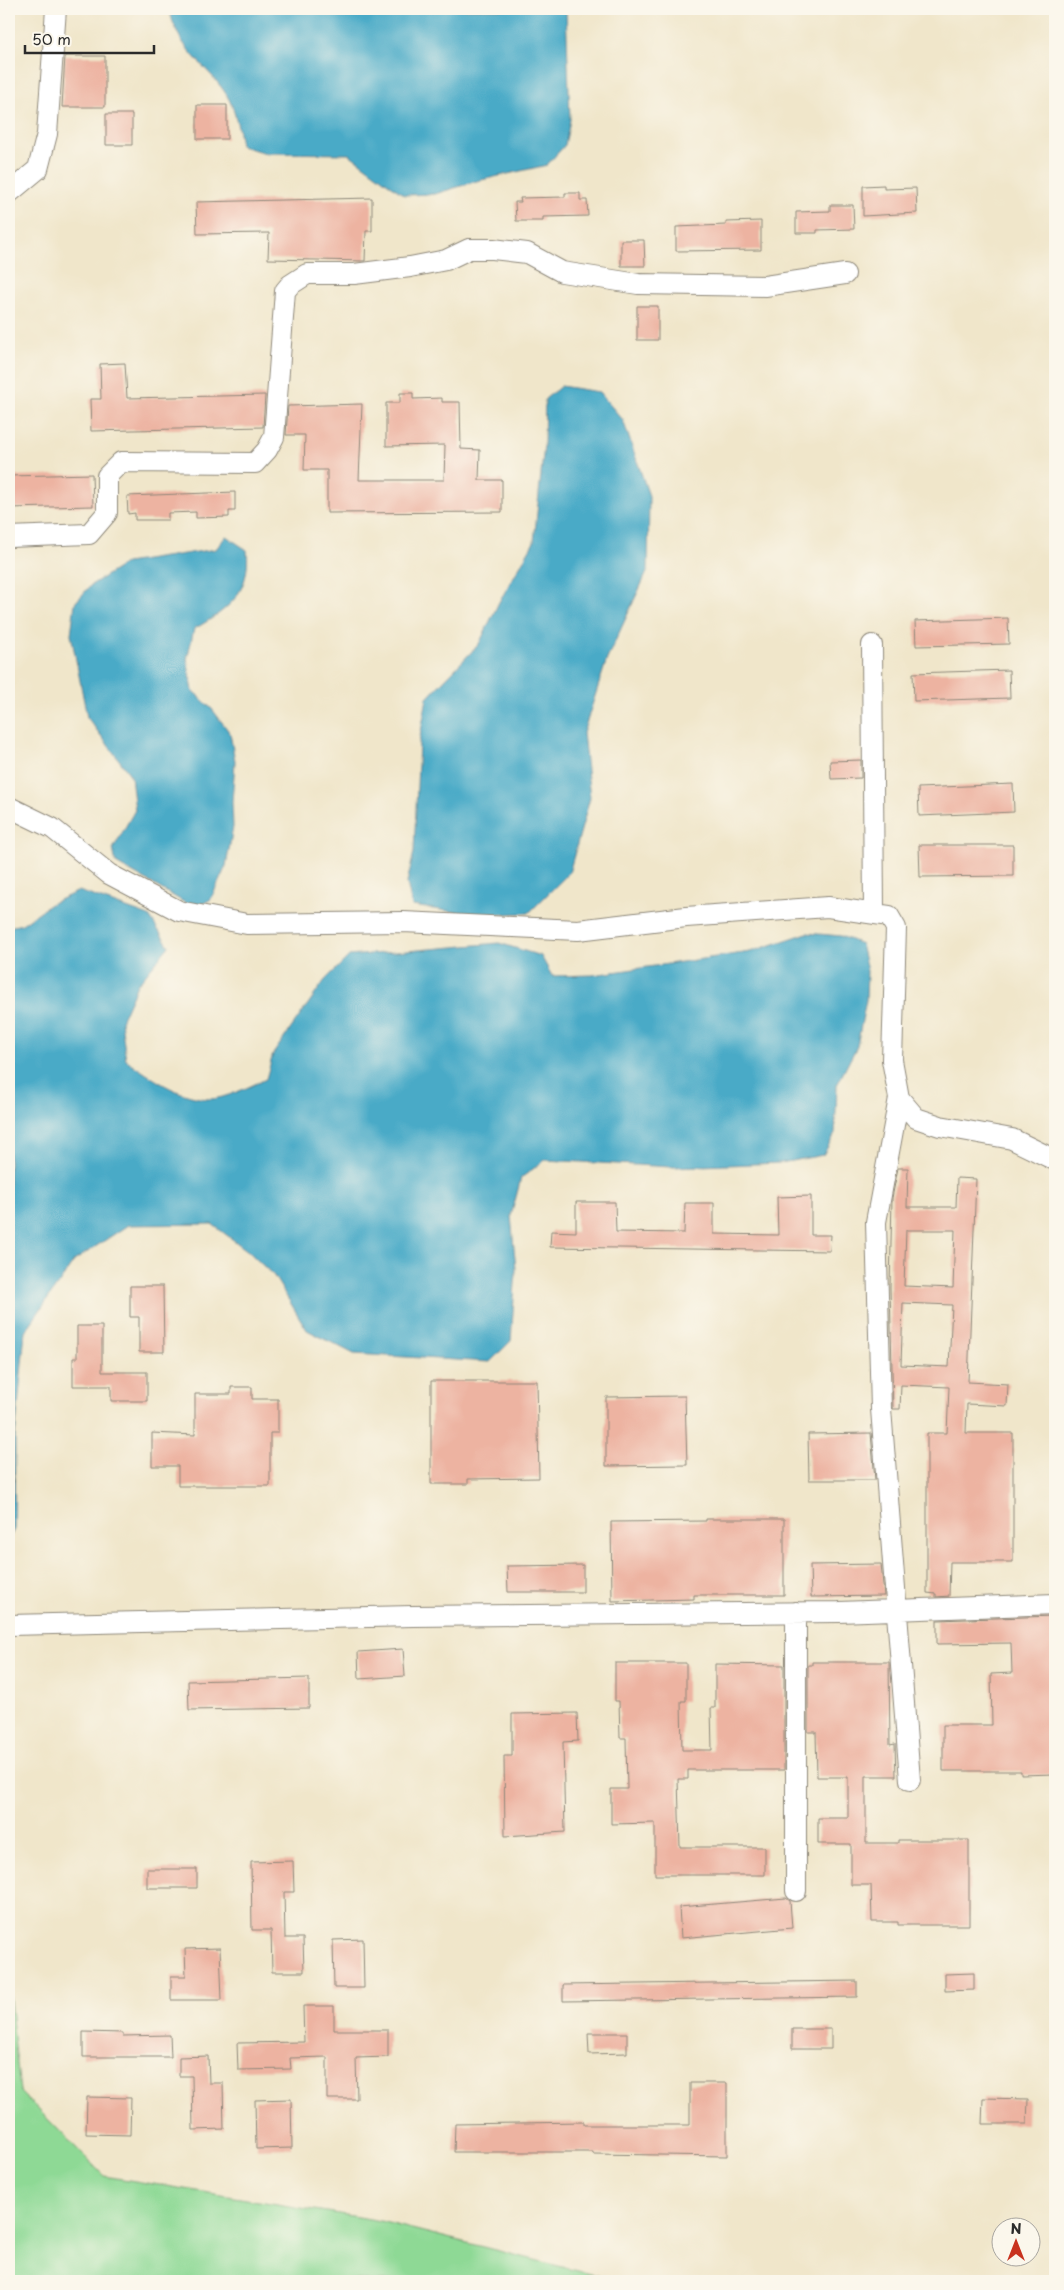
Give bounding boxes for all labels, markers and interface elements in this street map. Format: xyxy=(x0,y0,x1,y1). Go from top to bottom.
scale bar xyxy=(25,22,154,54)
text: 50 m xyxy=(32,27,71,50)
north arrow xyxy=(992,2218,1042,2268)
text: N xyxy=(1010,2218,1022,2239)

